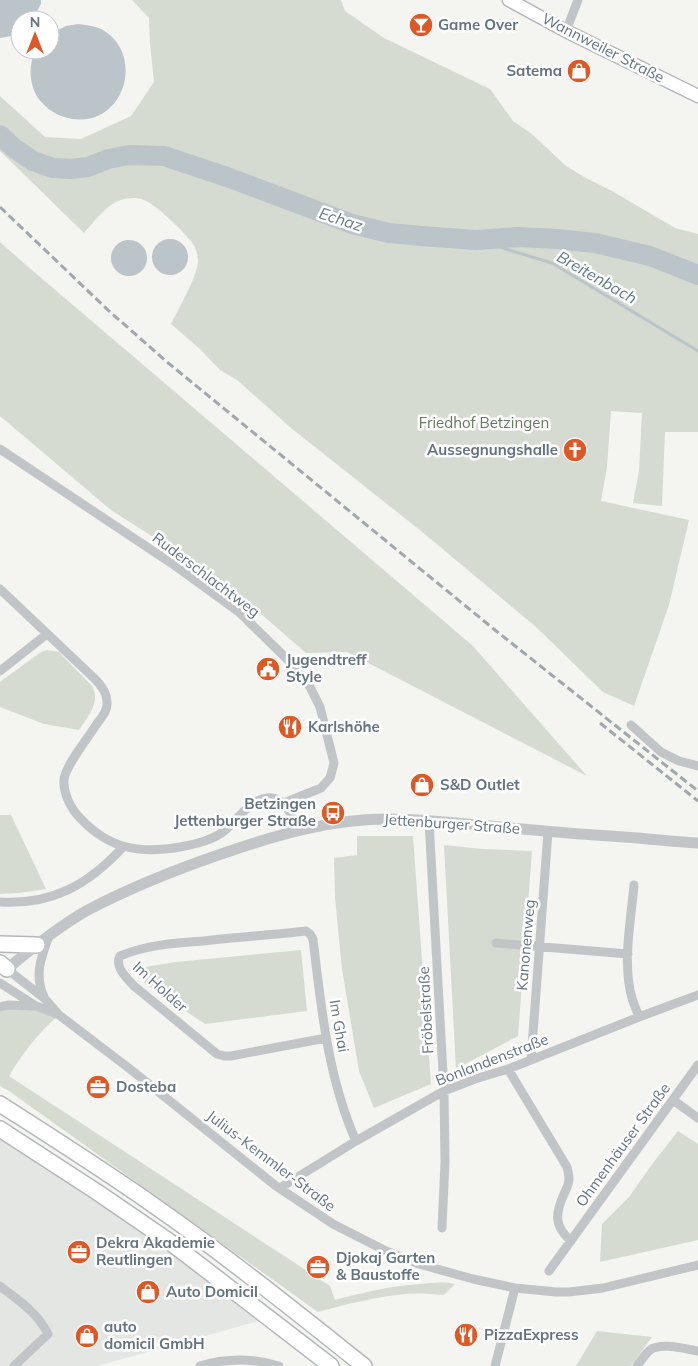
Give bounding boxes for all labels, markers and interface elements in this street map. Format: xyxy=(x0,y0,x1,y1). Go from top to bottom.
street label: Wannweiler Straße xyxy=(539,9,668,87)
north arrow xyxy=(10,10,60,60)
bar icon: Game Over xyxy=(408,12,434,38)
text: N xyxy=(30,13,40,31)
place label: Game Over xyxy=(438,15,518,34)
shop icon: Satema xyxy=(566,58,592,84)
place label: Satema xyxy=(506,61,562,80)
water label: Echaz xyxy=(317,203,366,236)
water label: Breitenbach xyxy=(553,246,641,308)
park label: Friedhof Betzingen xyxy=(419,413,549,432)
church icon: Aussegnungshalle xyxy=(562,437,588,463)
place label: Aussegnungshalle xyxy=(427,440,558,459)
street label: Ruderschlachtweg xyxy=(149,528,264,621)
place label: Jugendtreff Style xyxy=(286,650,367,686)
public building icon: Jugendtreff Style xyxy=(255,656,281,682)
restaurant icon: Karlshöhe xyxy=(277,714,303,740)
place label: Karlshöhe xyxy=(308,717,380,736)
shop icon: S&D Outlet xyxy=(409,772,435,798)
place label: S&D Outlet xyxy=(440,775,520,794)
place label: Betzingen Jettenburger Straße xyxy=(174,794,316,830)
bus stop icon: Betzingen Jettenburger Straße xyxy=(320,800,346,826)
street label: Jettenburger Straße xyxy=(383,809,521,838)
street label: Kanonenweg xyxy=(512,898,539,991)
street label: Im Holder xyxy=(129,957,192,1017)
street label: Fröbelstraße xyxy=(414,966,437,1054)
street label: Im Ghai xyxy=(326,998,353,1054)
street label: Bonlandenstraße xyxy=(433,1029,551,1090)
office icon: Dosteba xyxy=(85,1074,111,1100)
place label: Dosteba xyxy=(116,1077,176,1096)
street label: Ohmenhäuser Straße xyxy=(571,1079,674,1210)
street label: Julius-Kemmler-Straße xyxy=(203,1106,340,1215)
place label: Dekra Akademie Reutlingen xyxy=(96,1233,215,1269)
office icon: Dekra Akademie Reutlingen xyxy=(66,1239,92,1265)
place label: Djokaj Garten & Baustoffe xyxy=(336,1248,435,1284)
office icon: Djokaj Garten & Baustoffe xyxy=(305,1254,331,1280)
shop icon: Auto Domicil xyxy=(135,1279,161,1305)
place label: Auto Domicil xyxy=(166,1282,258,1301)
place label: auto domicil GmbH xyxy=(104,1317,205,1353)
restaurant icon: PizzaExpress xyxy=(453,1322,479,1348)
shop icon: auto domicil GmbH xyxy=(74,1323,100,1349)
place label: PizzaExpress xyxy=(484,1325,578,1344)

